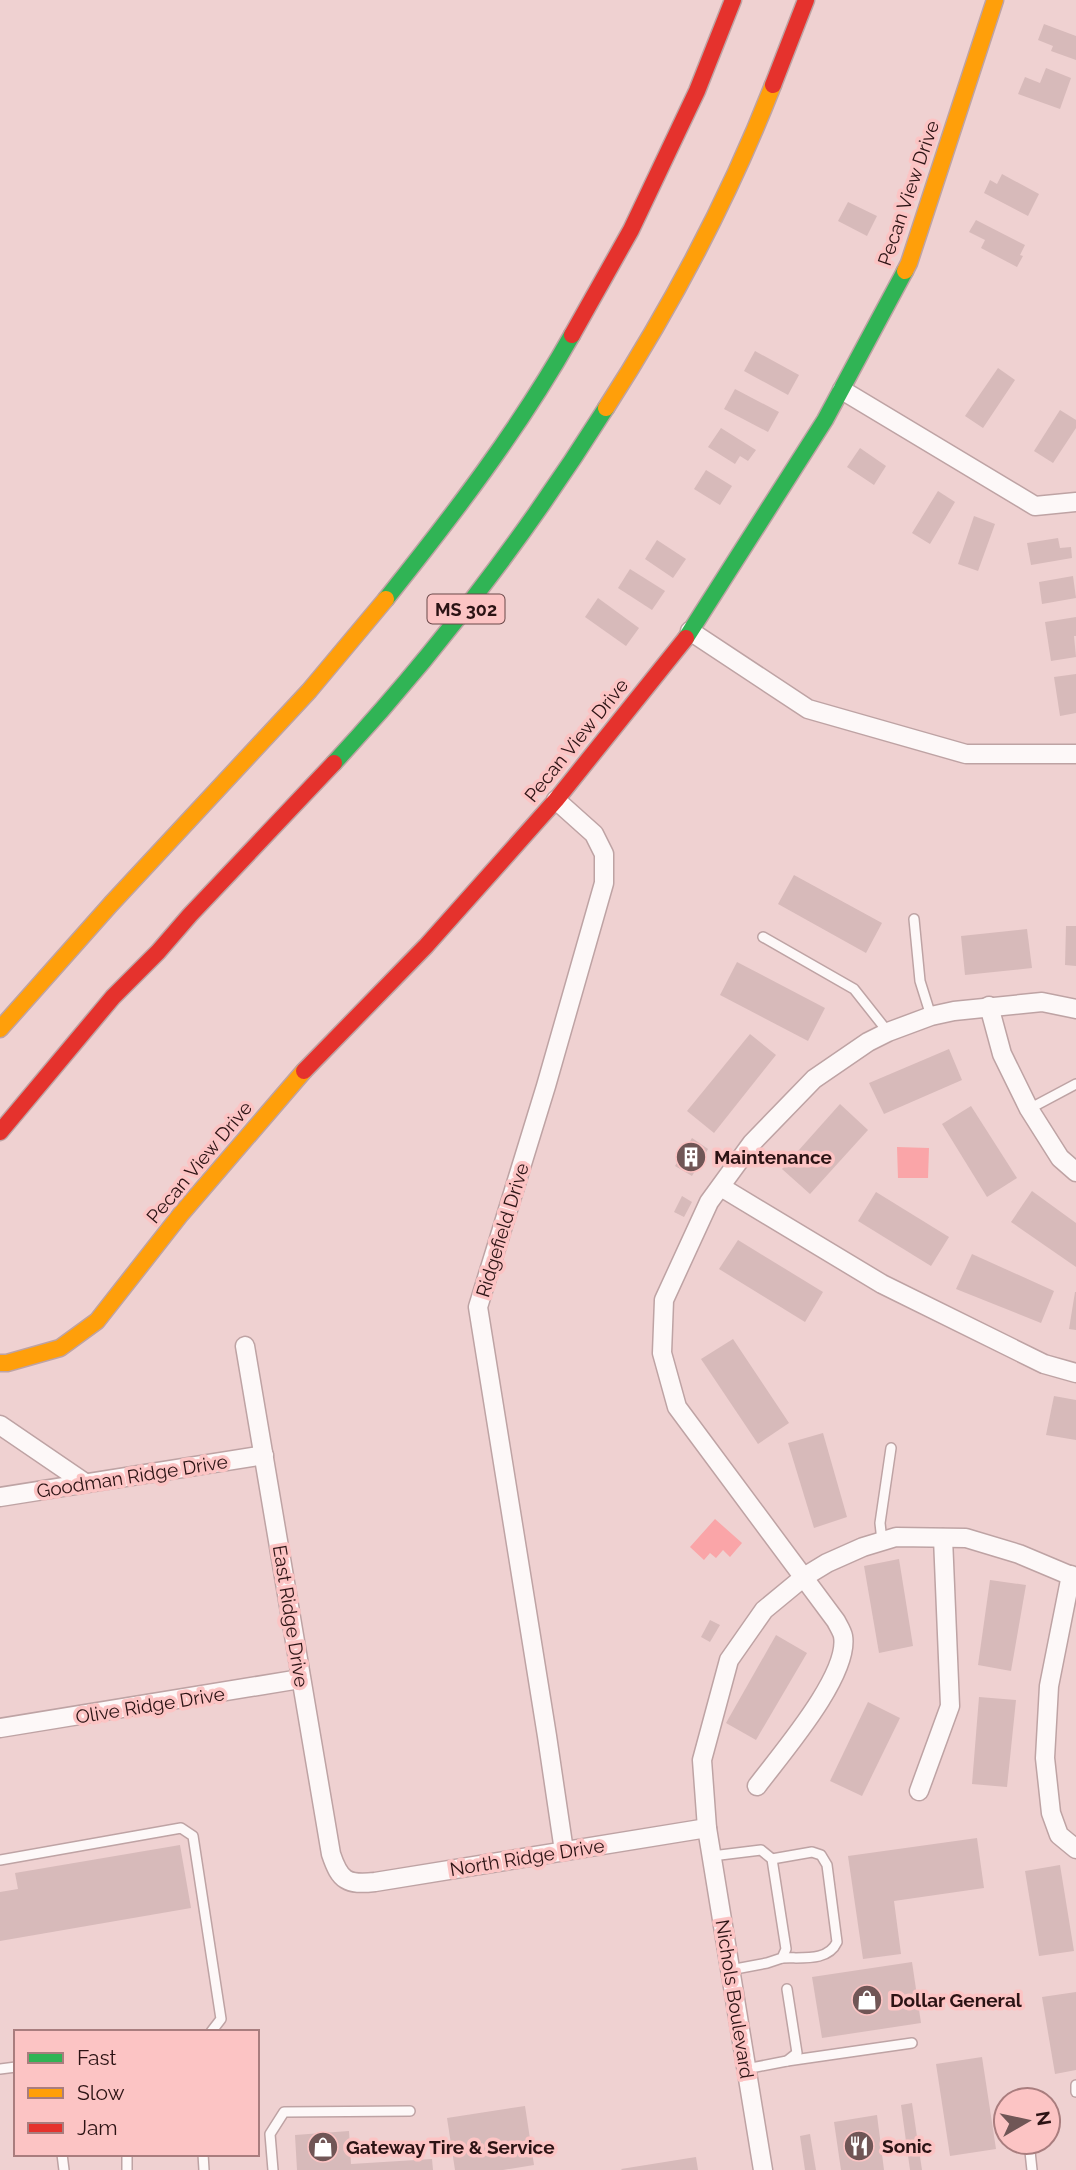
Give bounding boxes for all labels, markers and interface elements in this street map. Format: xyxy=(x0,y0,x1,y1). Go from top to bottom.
street label: Pecan View Drive xyxy=(873,118,943,268)
road number: MS 302 xyxy=(428,594,504,624)
street label: Pecan View Drive xyxy=(520,674,632,806)
street label: Pecan View Drive xyxy=(142,1097,256,1227)
building icon: Maintenance xyxy=(674,1140,708,1174)
place label: Maintenance xyxy=(714,1146,832,1168)
street label: Ridgefield Drive xyxy=(471,1160,533,1300)
street label: Goodman Ridge Drive xyxy=(35,1450,229,1502)
street label: East Ridge Drive xyxy=(269,1543,313,1689)
street label: Olive Ridge Drive xyxy=(74,1682,226,1728)
street label: North Ridge Drive xyxy=(448,1834,606,1880)
street label: Nichols Boulevard xyxy=(712,1918,758,2080)
shop icon: Dollar General xyxy=(850,1983,884,2017)
place label: Dollar General xyxy=(890,1989,1023,2011)
legend xyxy=(14,2030,259,2156)
text: Fast xyxy=(77,2045,117,2070)
text: Slow xyxy=(77,2080,125,2105)
north arrow xyxy=(992,2086,1062,2156)
text: N xyxy=(1032,2109,1056,2127)
text: Jam xyxy=(77,2115,118,2140)
restaurant icon: Sonic xyxy=(842,2129,876,2163)
shop icon: Gateway Tire & Service xyxy=(306,2130,340,2164)
place label: Sonic xyxy=(882,2135,932,2157)
place label: Gateway Tire & Service xyxy=(346,2136,555,2158)

